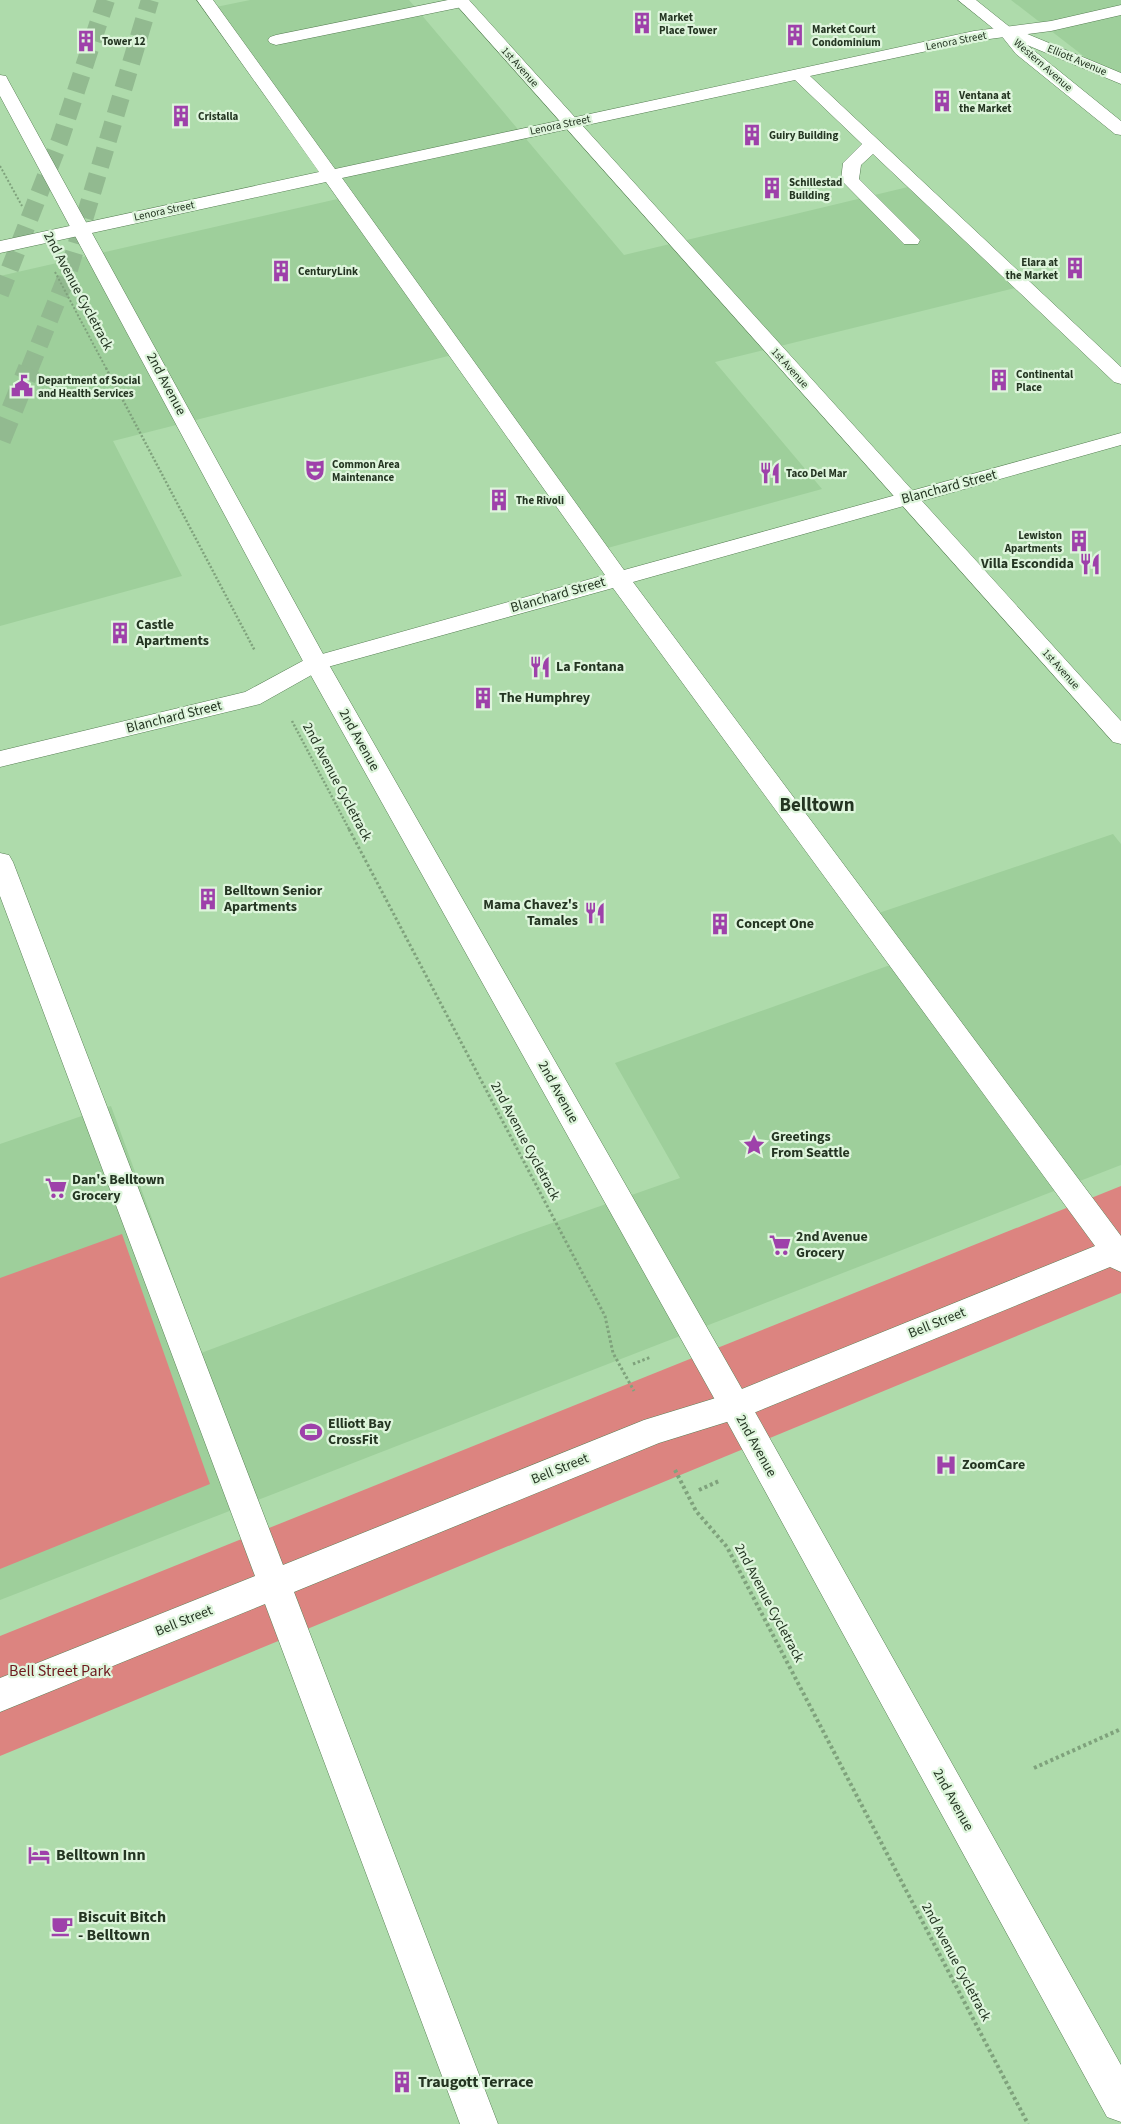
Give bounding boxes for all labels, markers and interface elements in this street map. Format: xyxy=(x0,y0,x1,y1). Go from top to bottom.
building icon: Market Place Tower xyxy=(629,10,655,36)
place label: Market Place Tower xyxy=(659,10,718,38)
building icon: Market Court Condominium xyxy=(782,22,808,48)
place label: Market Court Condominium xyxy=(812,22,881,50)
building icon: Tower 12 xyxy=(73,28,99,54)
street label: Lenora Street xyxy=(924,28,988,54)
place label: Tower 12 xyxy=(102,34,146,49)
street label: Western Avenue xyxy=(1010,35,1076,95)
street label: Elliott Avenue xyxy=(1045,41,1110,79)
street label: 1st Avenue xyxy=(498,44,543,91)
building icon: Ventana at the Market xyxy=(929,88,955,114)
place label: Ventana at the Market xyxy=(958,88,1012,116)
building icon: Cristalla xyxy=(168,103,194,129)
place label: Cristalla xyxy=(198,109,239,124)
street label: Lenora Street xyxy=(528,111,592,139)
building icon: Guiry Building xyxy=(739,122,765,148)
place label: Guiry Building xyxy=(769,128,838,143)
building icon: Schillestad Building xyxy=(759,175,785,201)
place label: Schillestad Building xyxy=(789,175,842,203)
street label: Lenora Street xyxy=(132,197,196,225)
street label: 2nd Avenue Cycletrack xyxy=(38,228,118,354)
place label: Elara at the Market xyxy=(1006,255,1059,283)
building icon: Elara at the Market xyxy=(1062,255,1088,281)
building icon: CenturyLink xyxy=(268,258,294,284)
place label: CenturyLink xyxy=(298,264,358,279)
street label: 1st Avenue xyxy=(768,345,813,392)
street label: 2nd Avenue xyxy=(141,349,191,419)
building icon: Continental Place xyxy=(986,367,1012,393)
place label: Continental Place xyxy=(1016,367,1074,395)
public building icon: Department of Social and Health Services xyxy=(9,373,35,399)
place label: Department of Social and Health Services xyxy=(38,373,141,401)
theatre icon: Common Area Maintenance xyxy=(302,457,328,483)
place label: Common Area Maintenance xyxy=(332,457,400,485)
restaurant icon: Taco Del Mar xyxy=(757,460,783,486)
street label: Blanchard Street xyxy=(899,465,999,509)
place label: Taco Del Mar xyxy=(786,466,848,481)
building icon: The Rivoli xyxy=(486,487,512,513)
place label: The Rivoli xyxy=(516,493,564,508)
place label: Lewiston Apartments xyxy=(1004,528,1062,556)
building icon: Lewiston Apartments xyxy=(1066,528,1092,554)
restaurant icon: Villa Escondida xyxy=(1077,551,1103,577)
place label: Villa Escondida xyxy=(980,554,1074,574)
street label: Blanchard Street xyxy=(508,572,608,618)
place label: Castle Apartments xyxy=(135,615,209,651)
building icon: Castle Apartments xyxy=(107,620,133,646)
street label: 1st Avenue xyxy=(1039,646,1084,693)
restaurant icon: La Fontana xyxy=(527,654,553,680)
place label: La Fontana xyxy=(556,657,624,677)
building icon: The Humphrey xyxy=(470,685,496,711)
place label: The Humphrey xyxy=(499,688,591,708)
street label: Blanchard Street xyxy=(124,695,224,739)
street label: 2nd Avenue xyxy=(334,705,384,775)
street label: 2nd Avenue Cycletrack xyxy=(297,719,377,845)
district label: Belltown xyxy=(779,792,855,819)
place label: Belltown Senior Apartments xyxy=(223,881,323,917)
building icon: Belltown Senior Apartments xyxy=(195,886,221,912)
place label: Mama Chavez's Tamales xyxy=(483,895,578,931)
restaurant icon: Mama Chavez's Tamales xyxy=(582,900,608,926)
building icon: Concept One xyxy=(707,911,733,937)
place label: Concept One xyxy=(736,914,814,934)
street label: 2nd Avenue xyxy=(533,1057,583,1127)
street label: 2nd Avenue Cycletrack xyxy=(485,1078,565,1204)
place label: Greetings From Seattle xyxy=(771,1127,850,1163)
place icon: Greetings From Seattle xyxy=(741,1132,767,1158)
place label: Dan's Belltown Grocery xyxy=(72,1170,165,1206)
supermarket icon: Dan's Belltown Grocery xyxy=(43,1175,69,1201)
place label: 2nd Avenue Grocery xyxy=(796,1227,868,1263)
supermarket icon: 2nd Avenue Grocery xyxy=(767,1232,793,1258)
street label: Bell Street xyxy=(905,1302,969,1344)
street label: 2nd Avenue xyxy=(731,1411,781,1481)
place label: Elliott Bay CrossFit xyxy=(328,1414,392,1450)
sports icon: Elliott Bay CrossFit xyxy=(298,1419,324,1445)
street label: Bell Street xyxy=(528,1448,592,1490)
hospital icon: ZoomCare xyxy=(933,1452,959,1478)
place label: ZoomCare xyxy=(962,1455,1025,1475)
street label: 2nd Avenue Cycletrack xyxy=(729,1540,809,1666)
street label: Bell Street xyxy=(152,1600,216,1642)
park label: Bell Street Park xyxy=(9,1660,111,1682)
street label: 2nd Avenue xyxy=(928,1765,978,1835)
hotel icon: Belltown Inn xyxy=(26,1842,52,1868)
place label: Belltown Inn xyxy=(56,1844,146,1866)
street label: 2nd Avenue Cycletrack xyxy=(916,1899,996,2025)
place label: Biscuit Bitch - Belltown xyxy=(78,1906,166,1946)
cafe icon: Biscuit Bitch - Belltown xyxy=(49,1913,75,1939)
building icon: Traugott Terrace xyxy=(389,2069,415,2095)
place label: Traugott Terrace xyxy=(418,2071,534,2093)

